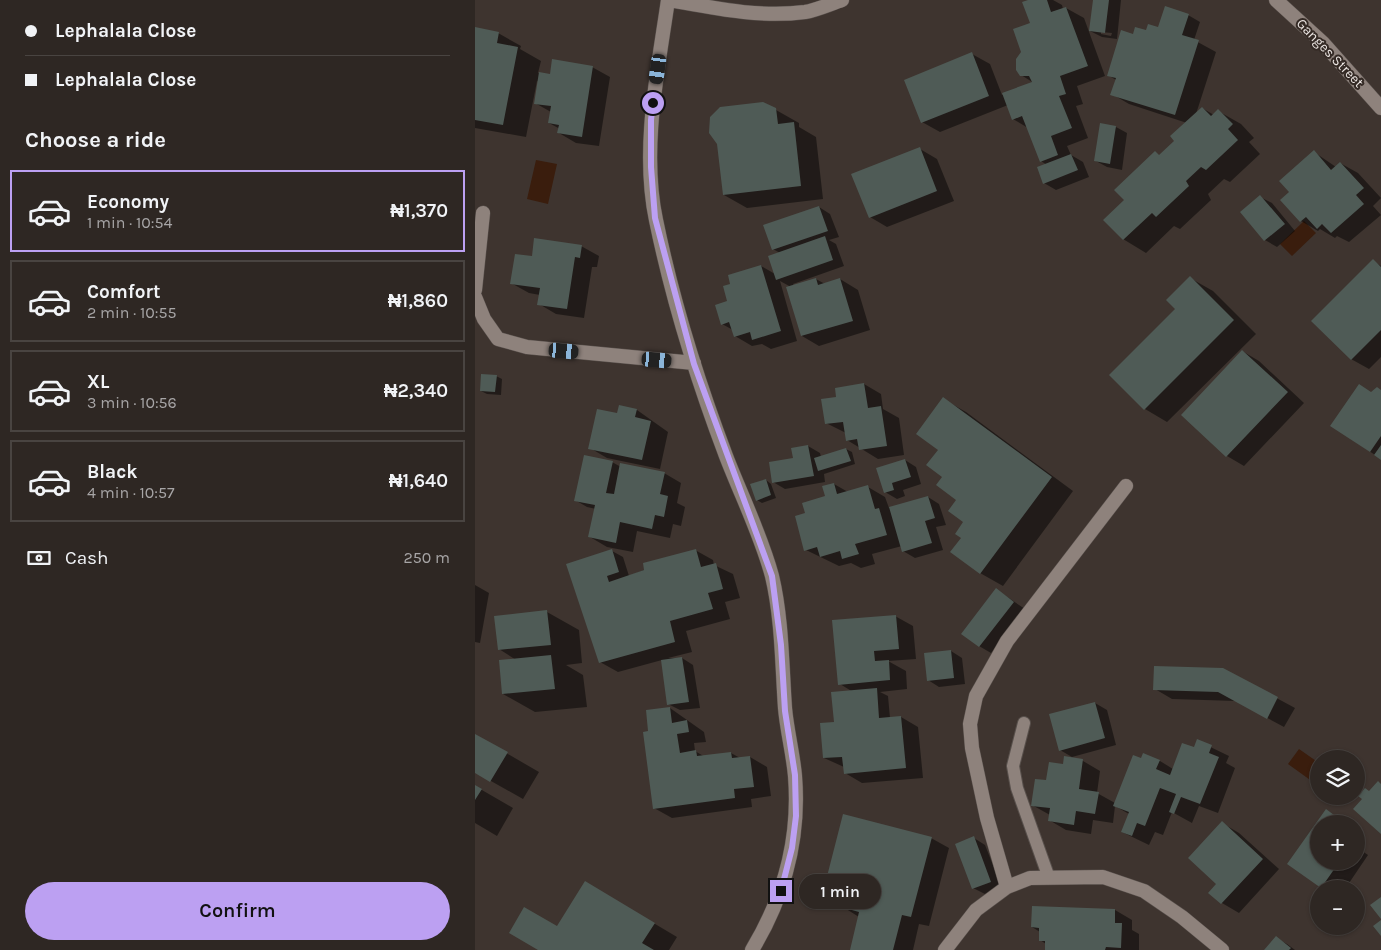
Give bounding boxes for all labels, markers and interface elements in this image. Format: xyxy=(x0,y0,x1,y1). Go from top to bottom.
street label: Ganges Street xyxy=(1293,15,1367,91)
text: Lephalala Close xyxy=(55,20,196,42)
car xyxy=(648,53,667,85)
text: Lephalala Close xyxy=(55,69,196,91)
route start xyxy=(642,92,664,114)
text: Choose a ride xyxy=(25,127,166,153)
icon: car xyxy=(27,189,72,234)
text: Economy xyxy=(87,191,169,213)
text: ₦1,370 xyxy=(390,200,448,222)
text: 1 min · 10:54 xyxy=(87,213,172,232)
icon: car xyxy=(27,279,72,324)
text: Comfort xyxy=(87,281,161,303)
text: ₦1,860 xyxy=(388,290,448,312)
text: 2 min · 10:55 xyxy=(87,303,176,322)
car xyxy=(548,342,579,360)
car xyxy=(641,351,672,369)
icon: car xyxy=(27,369,72,414)
text: XL xyxy=(87,371,109,393)
text: ₦2,340 xyxy=(384,380,448,402)
text: 3 min · 10:56 xyxy=(87,393,177,412)
icon: car xyxy=(27,459,72,504)
text: Black xyxy=(87,461,138,483)
text: ₦1,640 xyxy=(389,470,448,492)
text: 4 min · 10:57 xyxy=(87,483,175,502)
icon: cash xyxy=(25,544,53,572)
text: Cash xyxy=(65,547,109,569)
text: 250 m xyxy=(403,548,450,567)
map controls xyxy=(1310,750,1365,935)
button: layers xyxy=(1310,750,1365,805)
button: + xyxy=(1310,815,1365,870)
callout: 1 min xyxy=(799,874,881,908)
route end xyxy=(770,880,792,902)
button: − xyxy=(1310,880,1365,935)
button: Confirm xyxy=(25,882,450,940)
text: 1 min xyxy=(820,882,860,901)

